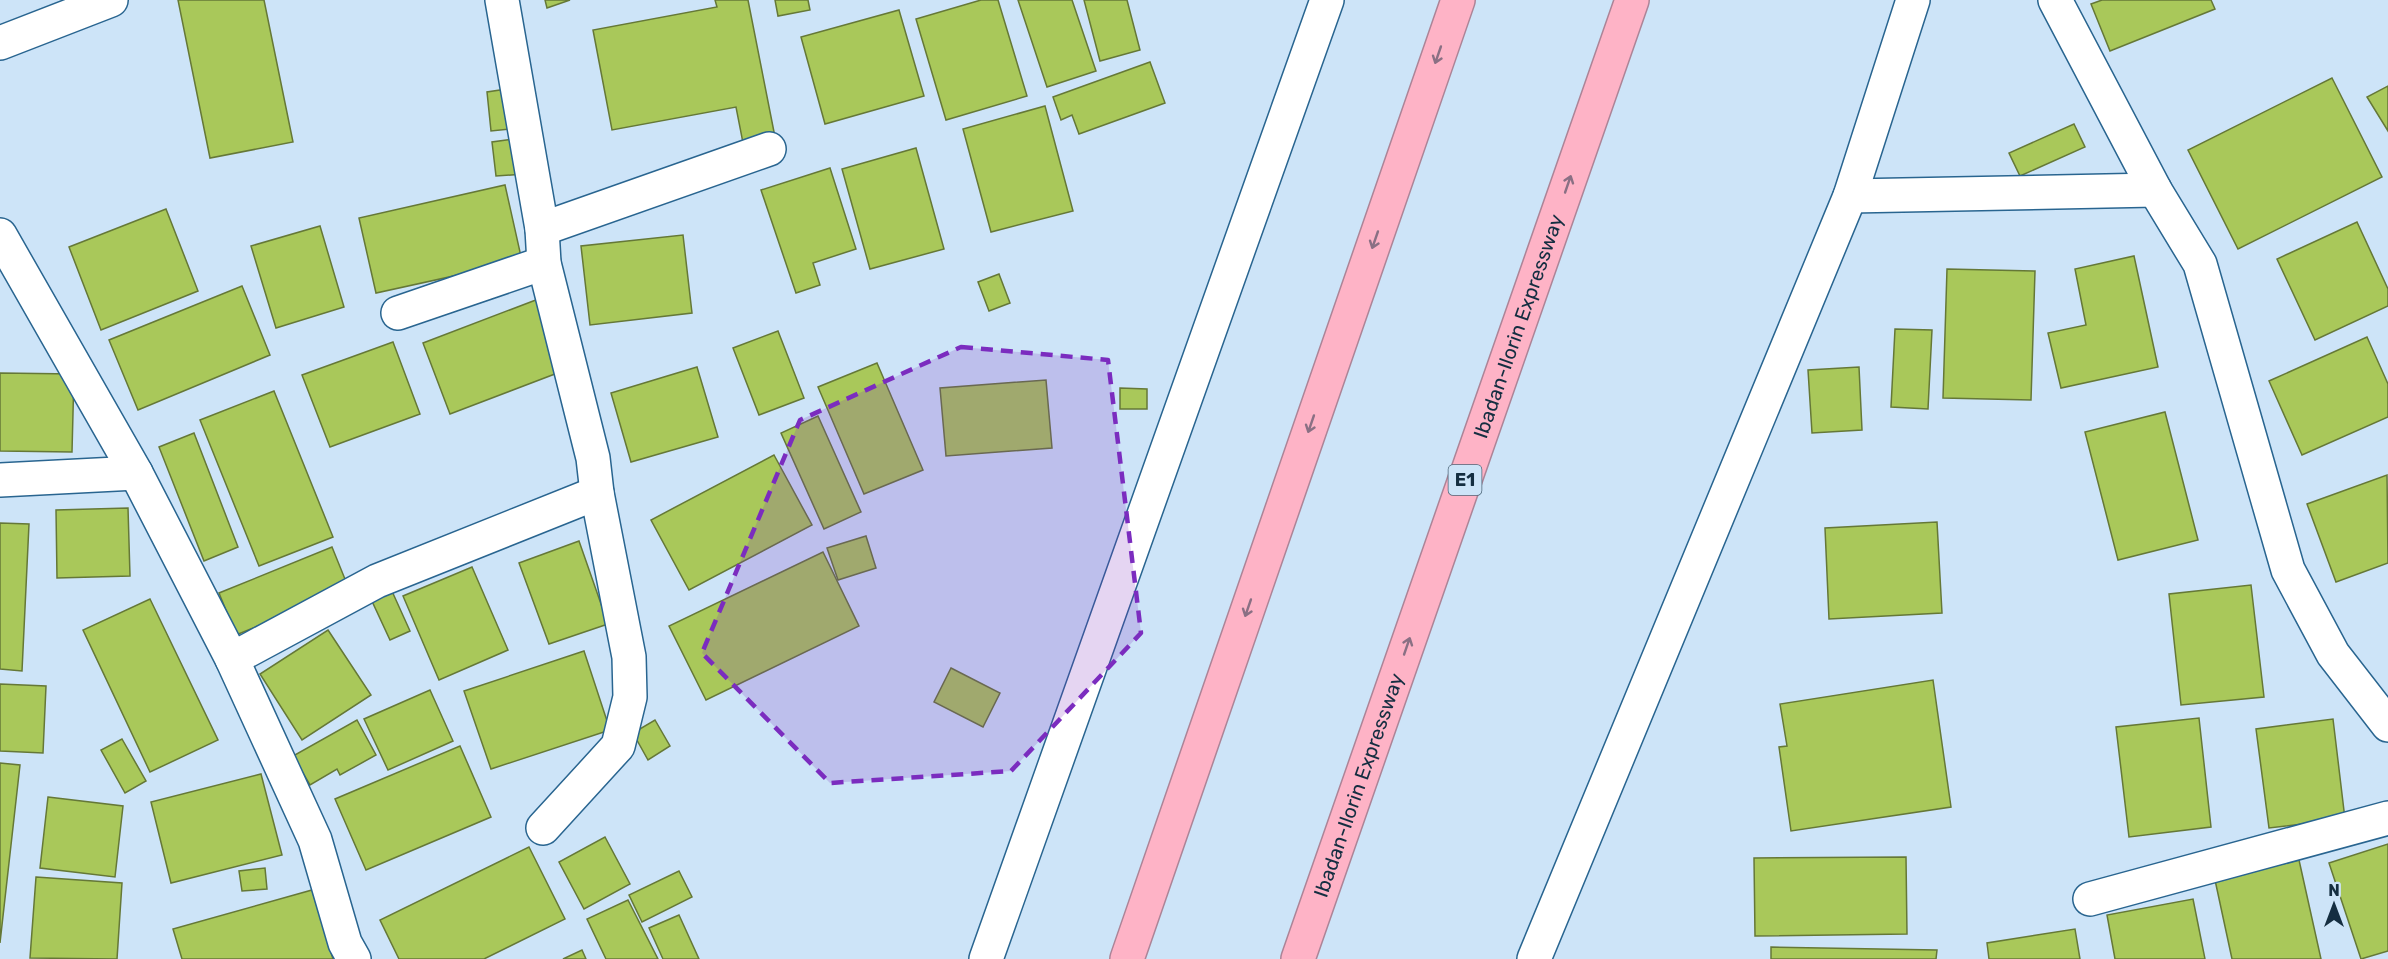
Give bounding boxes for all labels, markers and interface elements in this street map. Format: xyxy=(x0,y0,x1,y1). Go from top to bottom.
one-way arrow xyxy=(1432,45,1443,64)
one-way arrow xyxy=(1564,175,1575,194)
street label: Ibadan-Ilorin Expressway xyxy=(1468,211,1568,441)
one-way arrow xyxy=(1368,230,1379,249)
one-way arrow xyxy=(1305,414,1316,433)
road number: E1 xyxy=(1448,465,1482,495)
one-way arrow xyxy=(1241,598,1252,617)
one-way arrow xyxy=(1403,637,1414,656)
street label: Ibadan-Ilorin Expressway xyxy=(1308,670,1409,900)
north arrow xyxy=(2304,875,2364,935)
text: N xyxy=(2328,881,2340,900)

